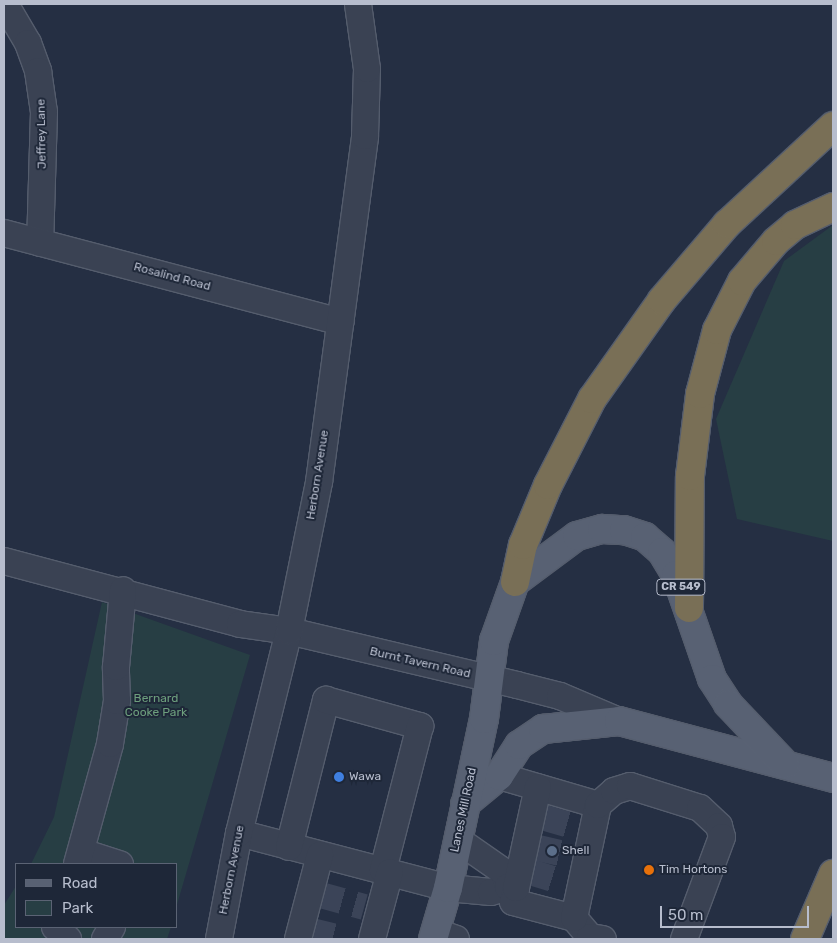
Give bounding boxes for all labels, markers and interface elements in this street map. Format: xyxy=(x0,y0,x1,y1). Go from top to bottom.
street label: Jeffrey Lane xyxy=(34,99,50,169)
street label: Rosalind Road xyxy=(132,260,212,294)
street label: Herborn Avenue xyxy=(304,429,332,521)
road number: CR 549 xyxy=(656,578,706,596)
street label: Burnt Tavern Road xyxy=(368,644,472,682)
park label: Bernard Cooke Park xyxy=(125,692,187,720)
street label: Lanes Mill Road xyxy=(448,766,480,854)
place label: Wawa xyxy=(349,770,381,784)
marker: Wawa xyxy=(333,771,345,783)
street label: Herborn Avenue xyxy=(216,824,248,916)
place label: Shell xyxy=(562,844,589,858)
marker: Shell xyxy=(546,845,558,857)
legend xyxy=(15,863,178,928)
place label: Tim Hortons xyxy=(659,863,727,877)
marker: Tim Hortons xyxy=(643,864,655,876)
text: Road xyxy=(62,874,98,892)
scale bar xyxy=(662,896,811,928)
text: Park xyxy=(62,899,93,917)
text: 50 m xyxy=(668,906,703,924)

